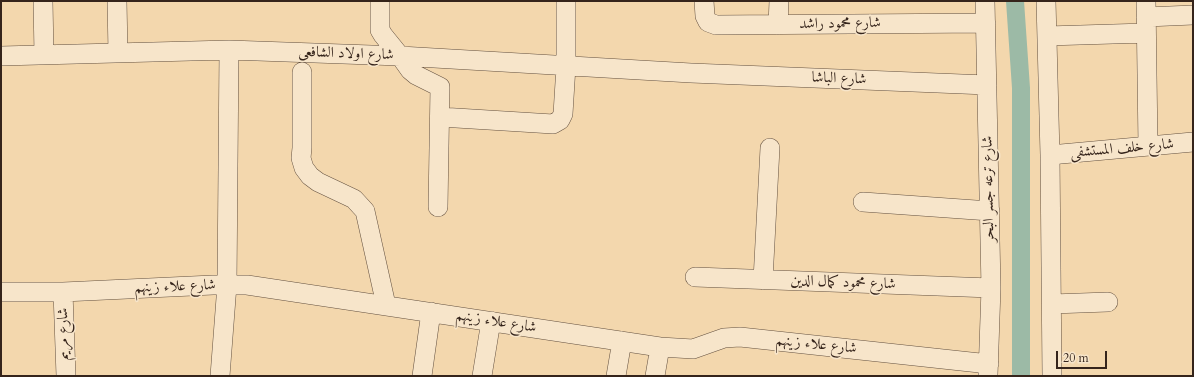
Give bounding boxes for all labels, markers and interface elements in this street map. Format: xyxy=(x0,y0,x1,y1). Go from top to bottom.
street label: شارع محمود راشد xyxy=(799,14,881,34)
street label: شارع اولاد الشافعى xyxy=(298,43,394,65)
street label: شارع الباشا xyxy=(811,69,867,89)
street label: شارع ترعه جسر البحر xyxy=(979,136,999,242)
street label: شارع خلف المستشفى xyxy=(1069,136,1175,162)
street label: شارع محمود كمال الدين xyxy=(790,272,896,294)
street label: شارع علاء زينهم xyxy=(134,277,216,297)
street label: شارع علاء زينهم xyxy=(454,307,538,337)
street label: شارع مريم xyxy=(55,308,73,360)
street label: شارع علاء زينهم xyxy=(775,332,857,358)
scale bar xyxy=(1058,343,1109,369)
text: 20 m xyxy=(1063,350,1089,366)

